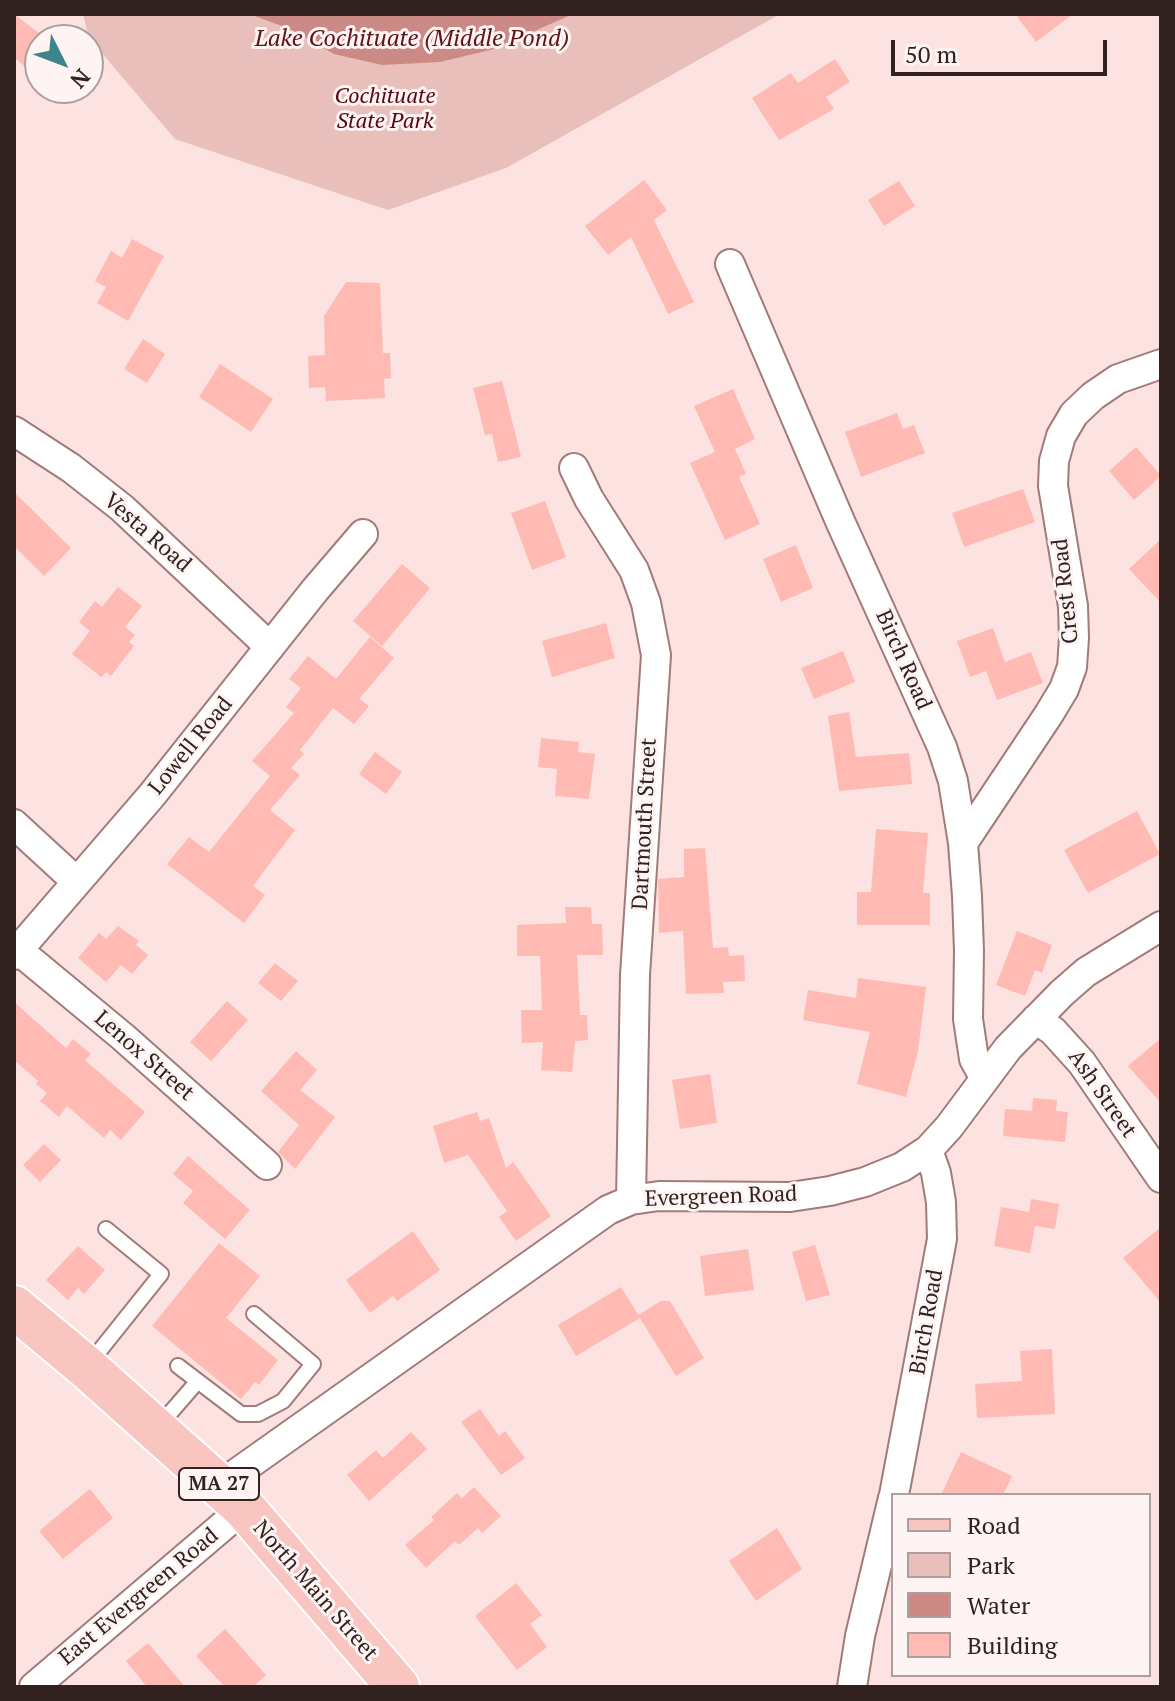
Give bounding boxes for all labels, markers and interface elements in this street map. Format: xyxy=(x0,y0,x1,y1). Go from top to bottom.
north arrow xyxy=(24,24,104,104)
scale bar xyxy=(895,24,1111,74)
water label: Lake Cochituate (Middle Pond) xyxy=(255,25,569,53)
text: 50 m xyxy=(905,38,957,70)
text: N xyxy=(64,63,97,95)
park label: Cochituate State Park xyxy=(335,84,435,136)
street label: Vesta Road xyxy=(98,488,196,578)
street label: Crest Road xyxy=(1047,537,1085,645)
street label: Birch Road xyxy=(869,606,937,714)
street label: Lowell Road xyxy=(143,692,239,800)
street label: Dartmouth Street xyxy=(627,737,663,911)
street label: Lenox Street xyxy=(89,1006,199,1106)
street label: Ash Street xyxy=(1062,1045,1142,1143)
street label: Evergreen Road xyxy=(644,1181,798,1213)
street label: Birch Road xyxy=(905,1267,949,1377)
road number: MA 27 xyxy=(179,1468,259,1500)
legend xyxy=(891,1493,1151,1677)
text: Road xyxy=(967,1509,1021,1541)
street label: North Main Street xyxy=(247,1516,383,1666)
street label: East Evergreen Road xyxy=(54,1523,224,1671)
text: Park xyxy=(967,1549,1015,1581)
text: Water xyxy=(967,1589,1030,1621)
text: Building xyxy=(967,1629,1057,1661)

